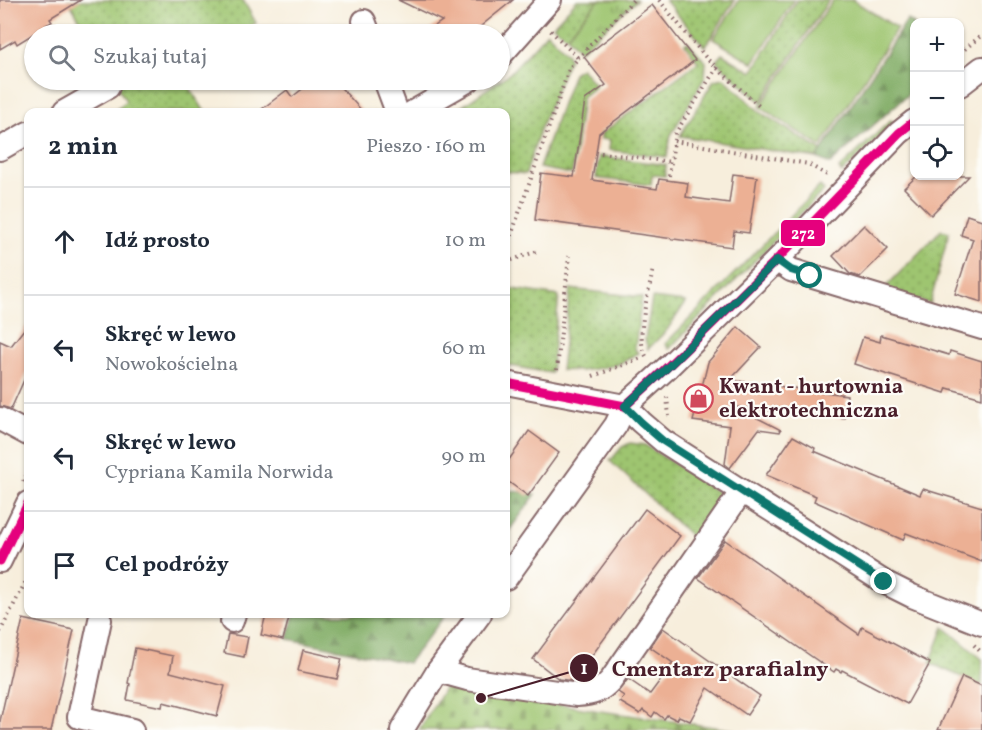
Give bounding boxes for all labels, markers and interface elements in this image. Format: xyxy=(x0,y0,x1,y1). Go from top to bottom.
map controls xyxy=(910,18,964,180)
button: + xyxy=(910,18,964,72)
search box xyxy=(24,24,510,90)
icon: search xyxy=(45,41,78,74)
text: Szukaj tutaj xyxy=(93,42,207,73)
button: − xyxy=(910,72,964,126)
button: locate xyxy=(910,126,964,180)
text: 2 min xyxy=(48,129,118,165)
text: Pieszo · 160 m xyxy=(366,133,486,161)
line badge: 272 xyxy=(780,219,826,247)
text: 272 xyxy=(791,224,815,246)
icon: ahead xyxy=(48,225,81,258)
text: Idź prosto xyxy=(105,226,210,257)
text: 10 m xyxy=(445,227,486,255)
route start xyxy=(796,262,822,288)
text: Skręć w lewo xyxy=(105,320,236,351)
icon: left xyxy=(48,333,81,366)
text: 60 m xyxy=(442,335,486,363)
text: Nowokościelna xyxy=(105,351,238,379)
place label: Kwant - hurtownia elektrotechniczna xyxy=(719,373,903,426)
shop icon: Kwant - hurtownia elektrotechniczna xyxy=(682,383,714,415)
text: Skręć w lewo xyxy=(105,428,236,459)
icon: left xyxy=(48,441,81,474)
text: 90 m xyxy=(442,443,486,471)
text: Cypriana Kamila Norwida xyxy=(105,459,334,487)
icon: arrive xyxy=(48,549,81,582)
text: Cel podróży xyxy=(105,550,229,581)
route end xyxy=(870,568,896,594)
callout: Cmentarz parafialny xyxy=(569,648,840,688)
text: Cmentarz parafialny xyxy=(612,655,829,686)
text: 1 xyxy=(580,657,588,682)

